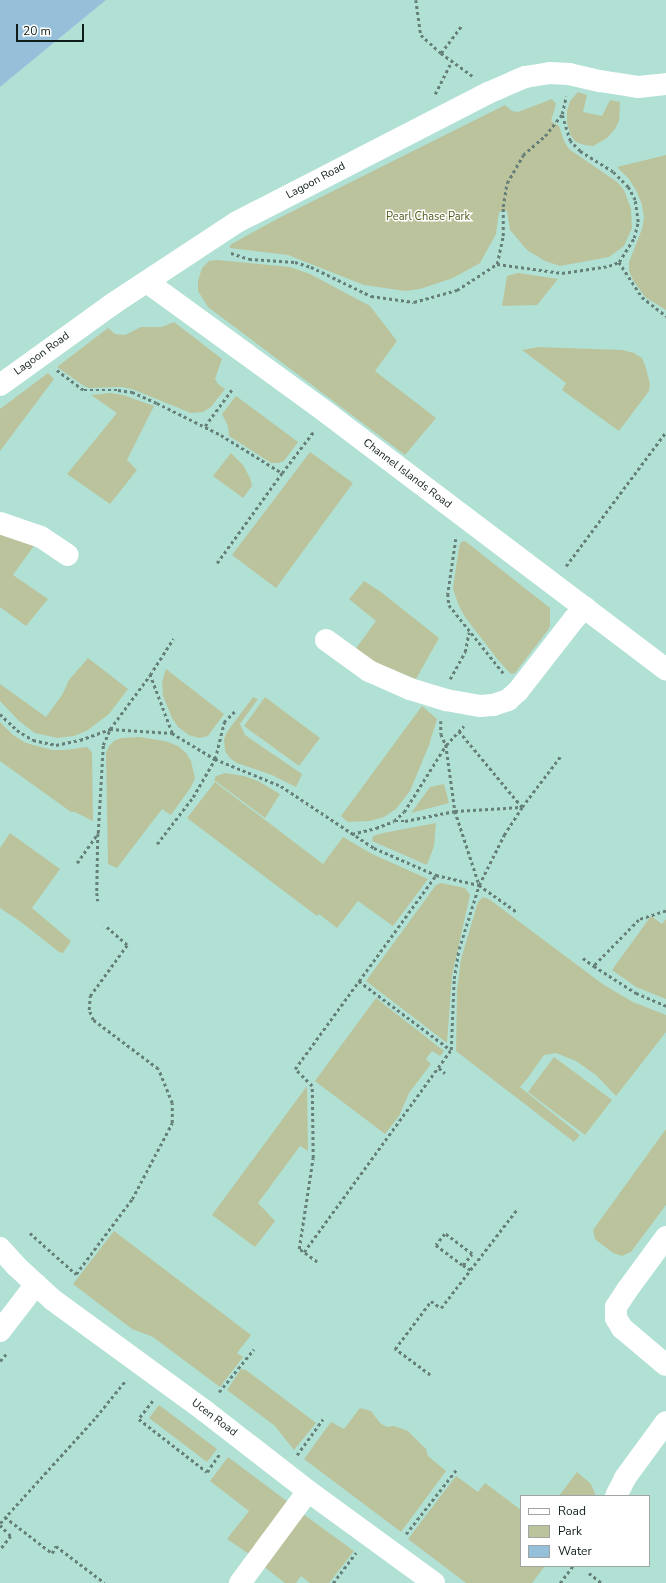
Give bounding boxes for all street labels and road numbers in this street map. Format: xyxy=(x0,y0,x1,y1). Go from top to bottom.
street label: Lagoon Road xyxy=(284,160,348,202)
street label: Lagoon Road xyxy=(12,330,72,378)
street label: Channel Islands Road xyxy=(360,436,454,512)
street label: Ucen Road xyxy=(189,1397,239,1439)

